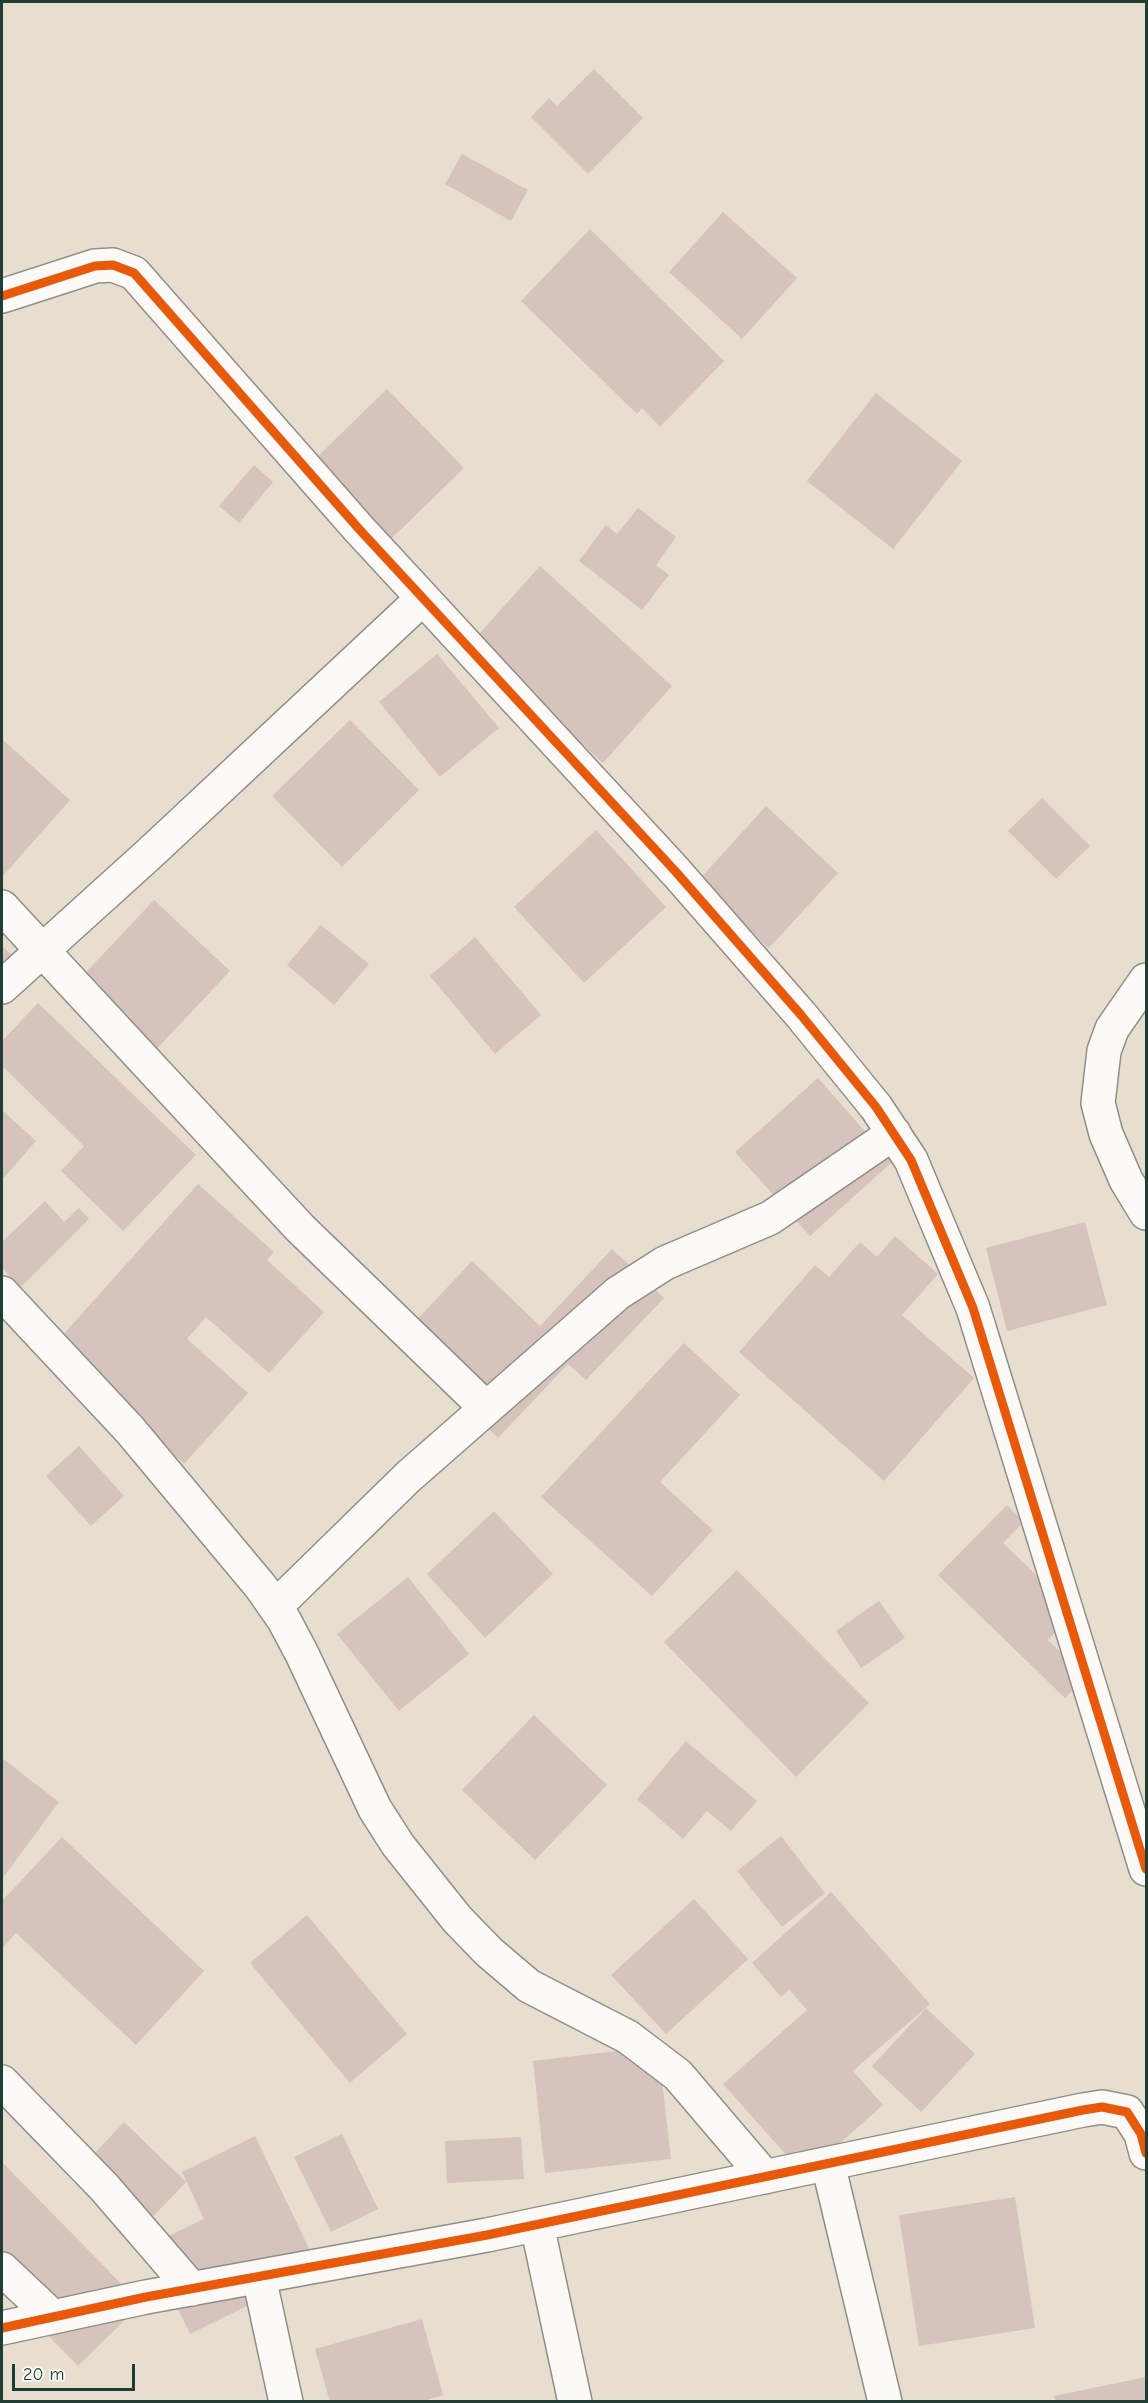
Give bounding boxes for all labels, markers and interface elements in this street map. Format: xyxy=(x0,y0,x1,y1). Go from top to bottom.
scale bar xyxy=(15,2352,138,2390)
text: 20 m xyxy=(23,2364,64,2385)

